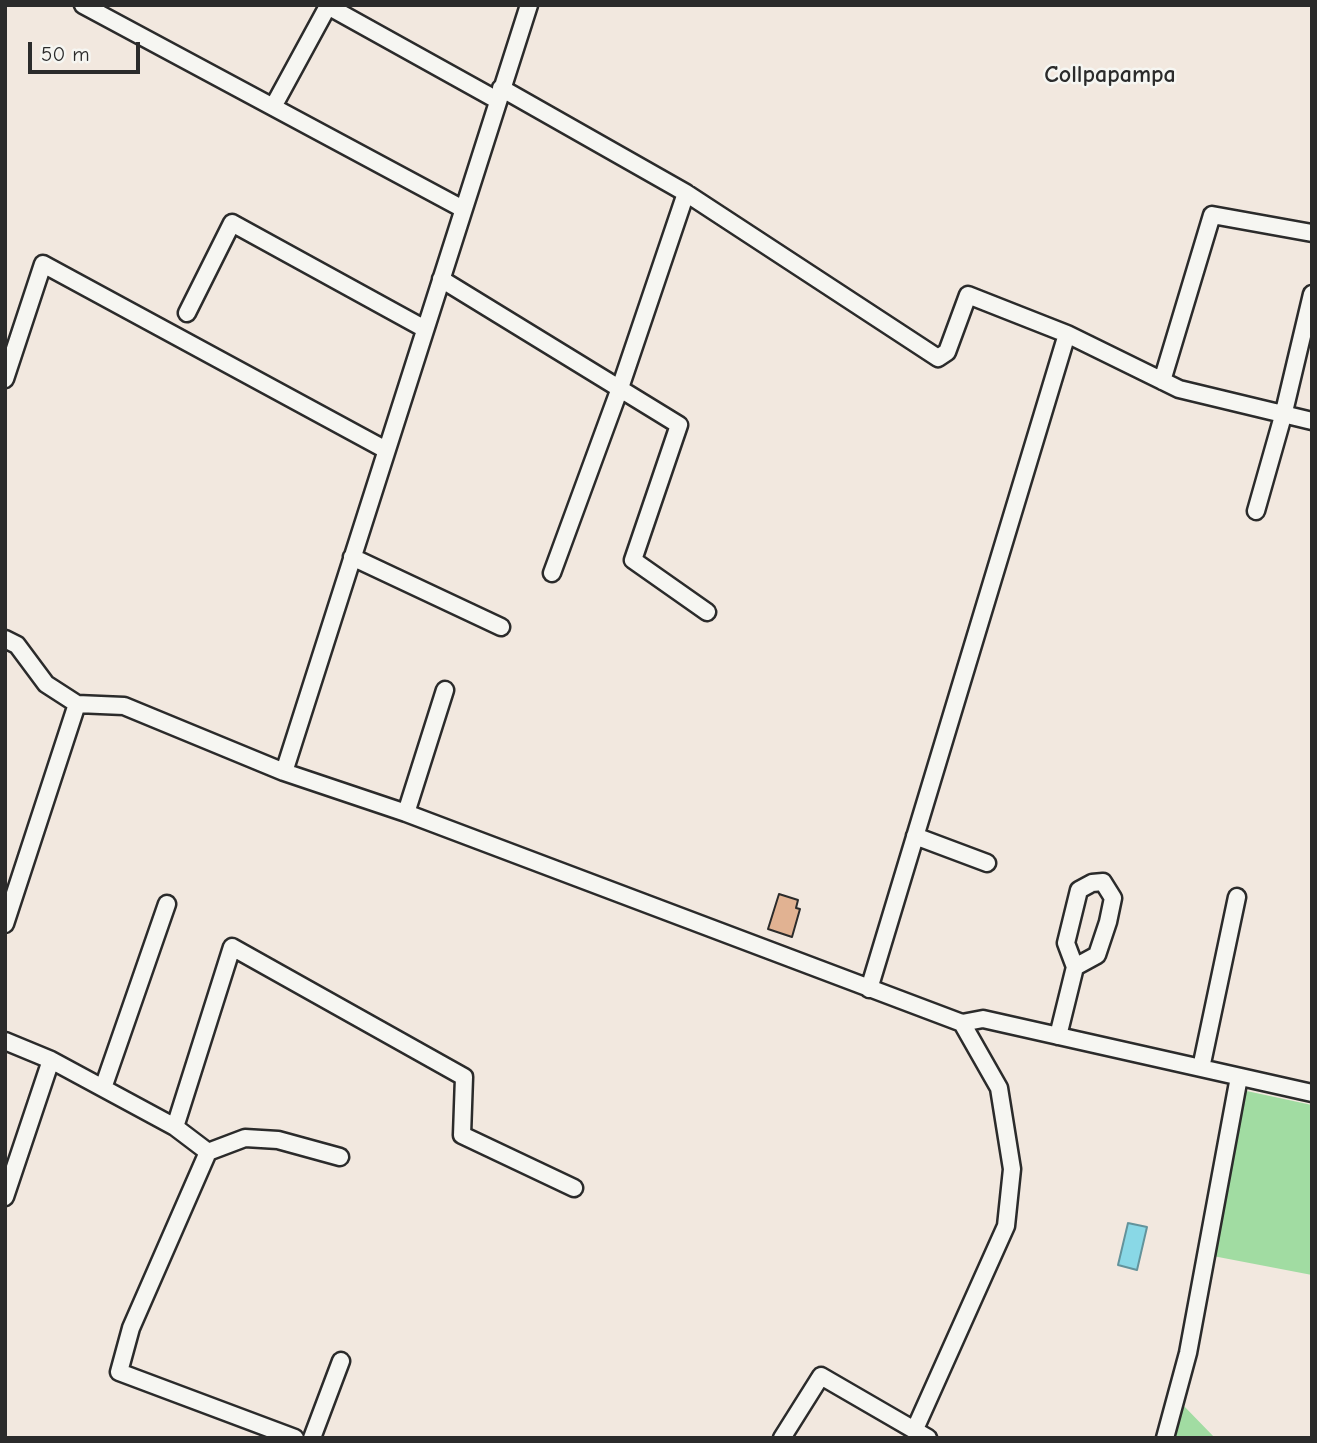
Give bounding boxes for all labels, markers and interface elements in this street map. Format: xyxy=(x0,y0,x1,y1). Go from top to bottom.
scale bar xyxy=(32,28,144,72)
text: 50 m xyxy=(41,42,90,66)
district label: Collpapampa xyxy=(1044,61,1176,89)

